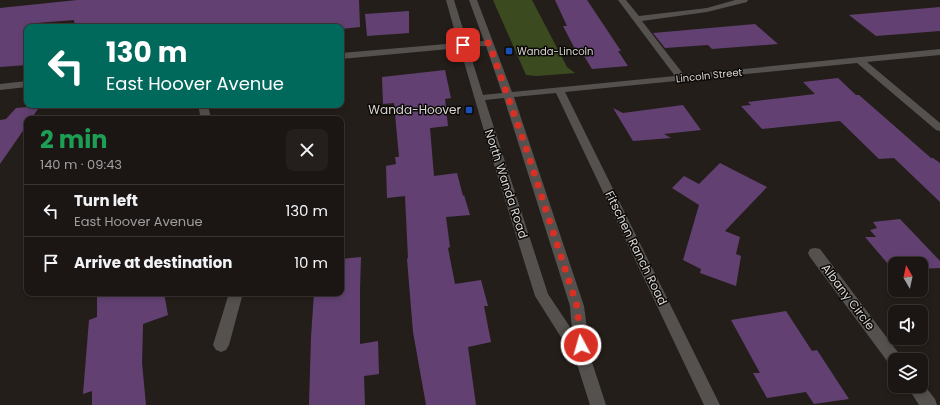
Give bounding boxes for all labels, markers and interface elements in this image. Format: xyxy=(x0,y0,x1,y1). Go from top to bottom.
pin xyxy=(446,28,480,62)
text: 130 m xyxy=(106,33,187,72)
icon: arrive xyxy=(452,34,474,56)
icon: left xyxy=(40,40,92,92)
place label: Wanda-Lincoln xyxy=(517,44,593,59)
marker: Wanda-Lincoln xyxy=(504,46,514,56)
street label: Lincoln Street xyxy=(675,65,743,86)
text: East Hoover Avenue xyxy=(106,71,284,96)
place label: Wanda-Hoover xyxy=(368,101,462,118)
marker: Wanda-Hoover xyxy=(464,105,474,115)
text: 2 min xyxy=(40,123,107,156)
street label: North Wanda Road xyxy=(481,127,532,241)
button: close xyxy=(286,129,328,171)
text: 140 m · 09:43 xyxy=(40,155,122,174)
street label: Fitschen Ranch Road xyxy=(601,188,672,308)
text: Turn left xyxy=(74,190,138,211)
icon: left xyxy=(40,200,62,222)
text: 130 m xyxy=(285,200,328,221)
text: East Hoover Avenue xyxy=(74,212,203,231)
icon: arrive xyxy=(40,252,62,274)
text: Arrive at destination xyxy=(74,252,232,273)
text: 10 m xyxy=(294,252,328,273)
north arrow xyxy=(888,257,928,297)
map controls xyxy=(888,257,928,393)
street label: Albany Circle xyxy=(818,260,879,333)
button: sound xyxy=(888,305,928,345)
position arrow xyxy=(560,324,602,366)
button: layers xyxy=(888,353,928,393)

